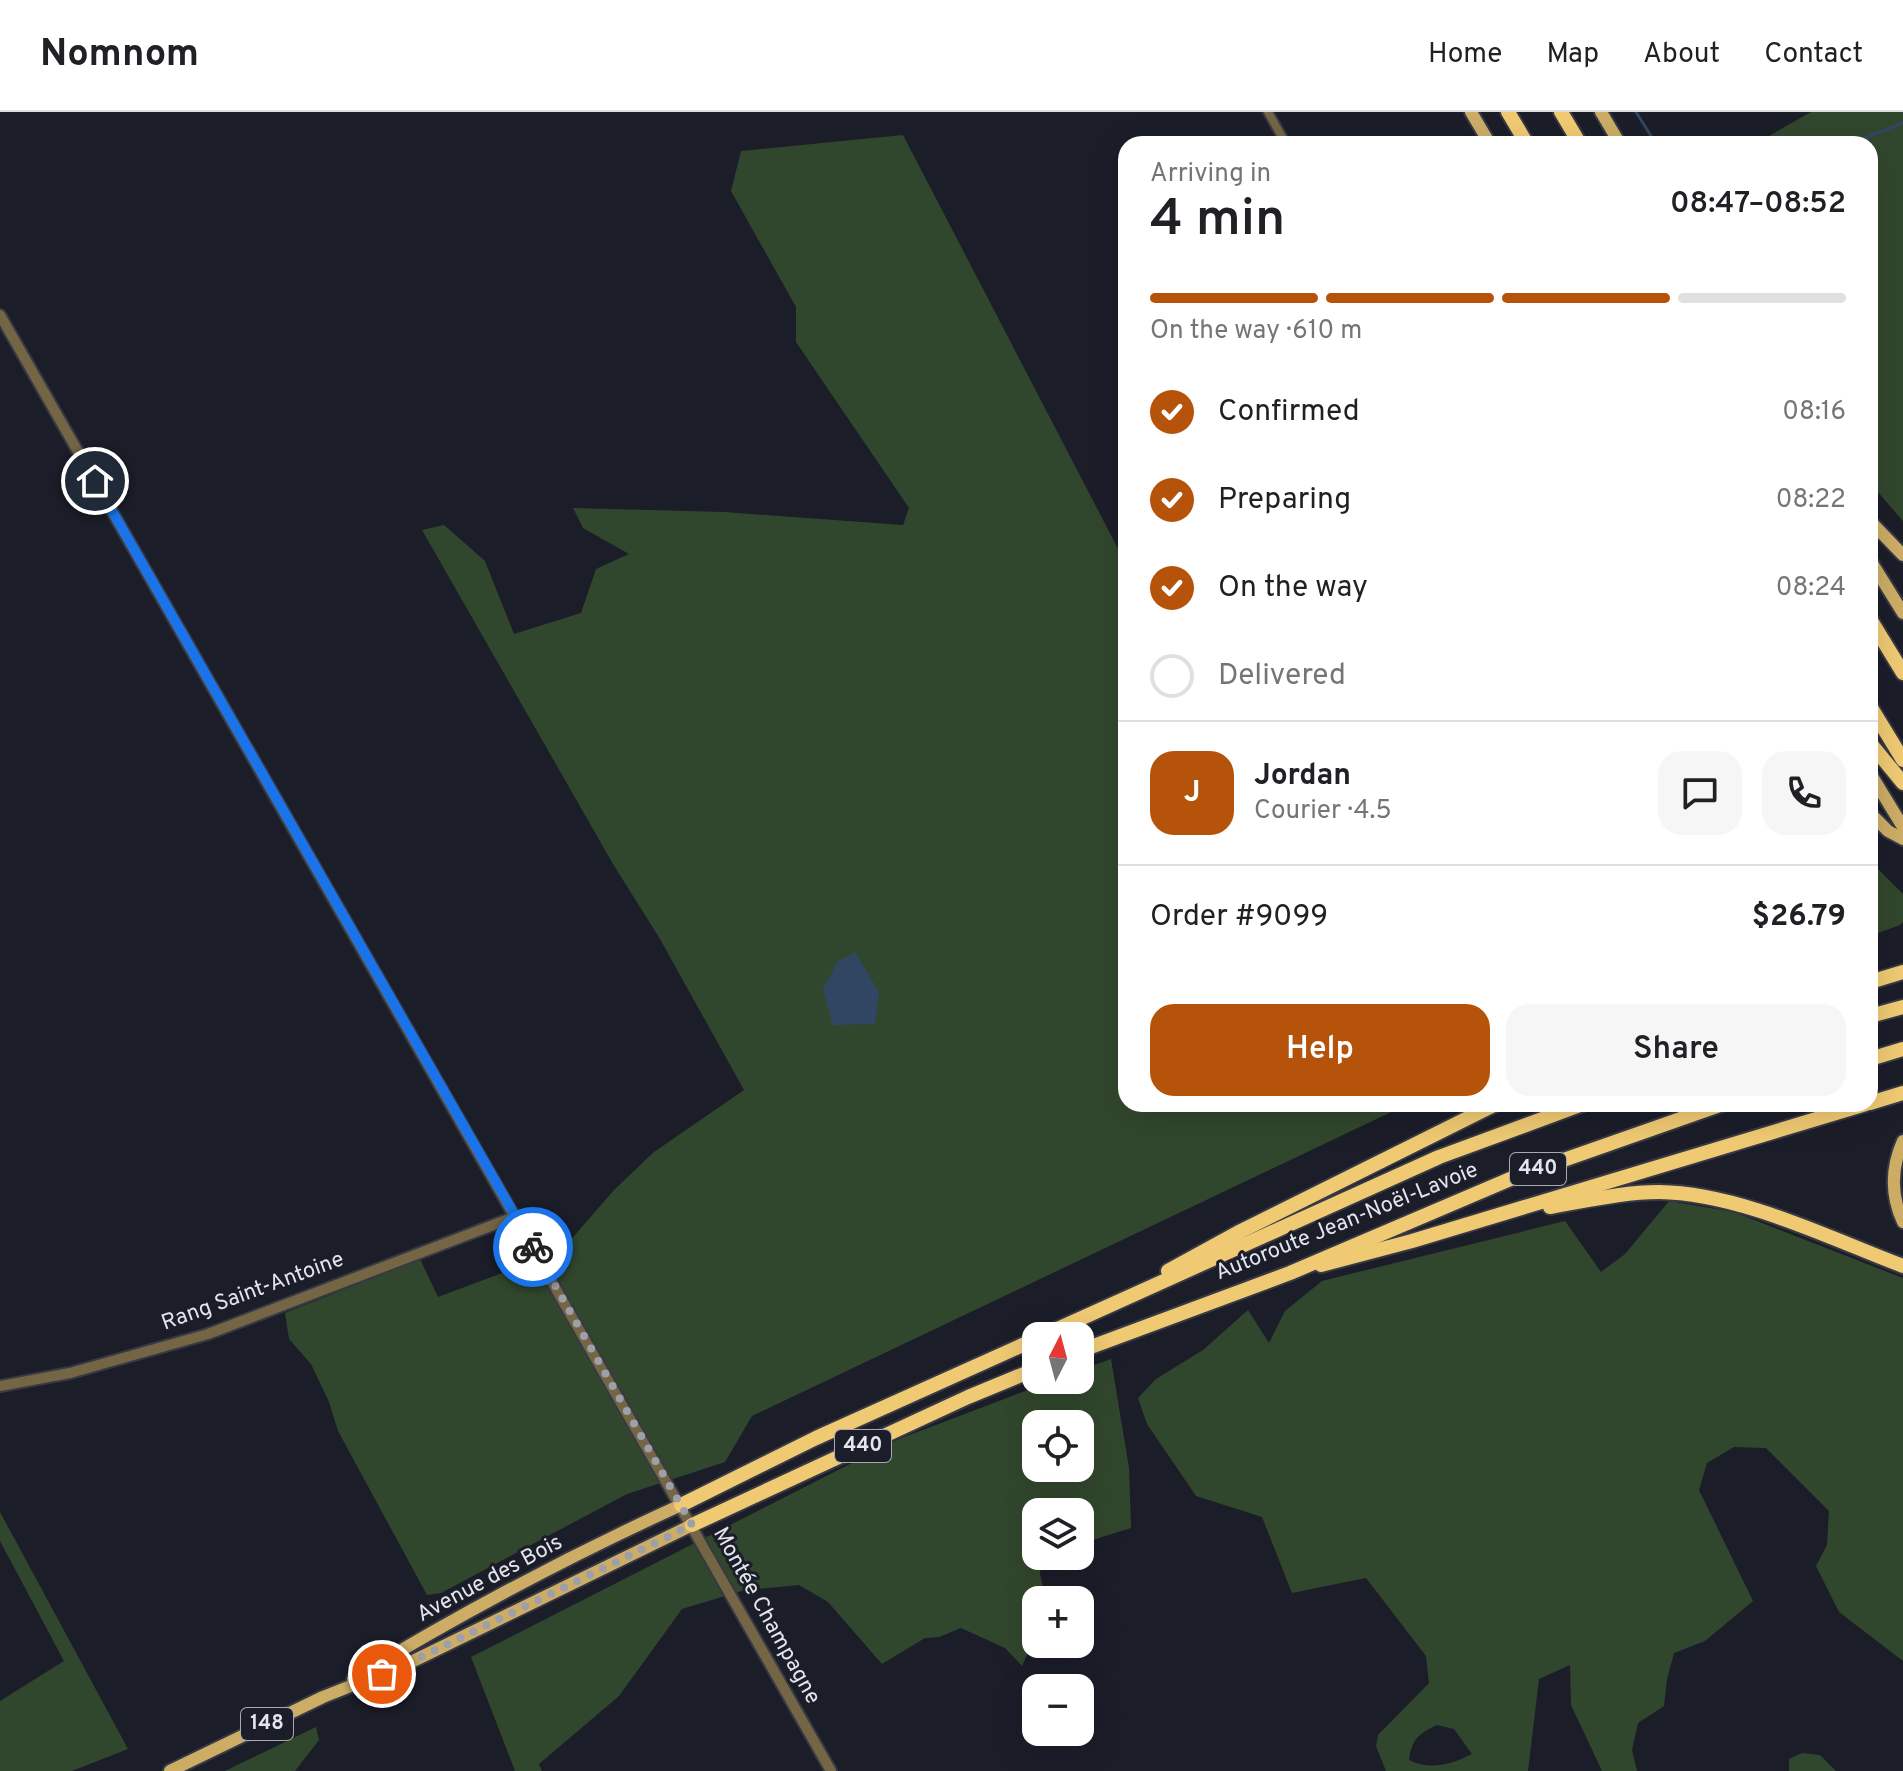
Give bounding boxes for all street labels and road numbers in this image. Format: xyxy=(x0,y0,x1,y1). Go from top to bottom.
road number: 440 xyxy=(1510,1153,1566,1185)
street label: Autoroute Jean-Noël-Lavoie xyxy=(1212,1157,1482,1287)
street label: Rang Saint-Antoine xyxy=(158,1246,348,1338)
road number: 440 xyxy=(835,1430,891,1462)
street label: Montée Champagne xyxy=(706,1523,826,1709)
street label: Avenue des Bois xyxy=(413,1529,567,1629)
road number: 148 xyxy=(241,1708,293,1740)

